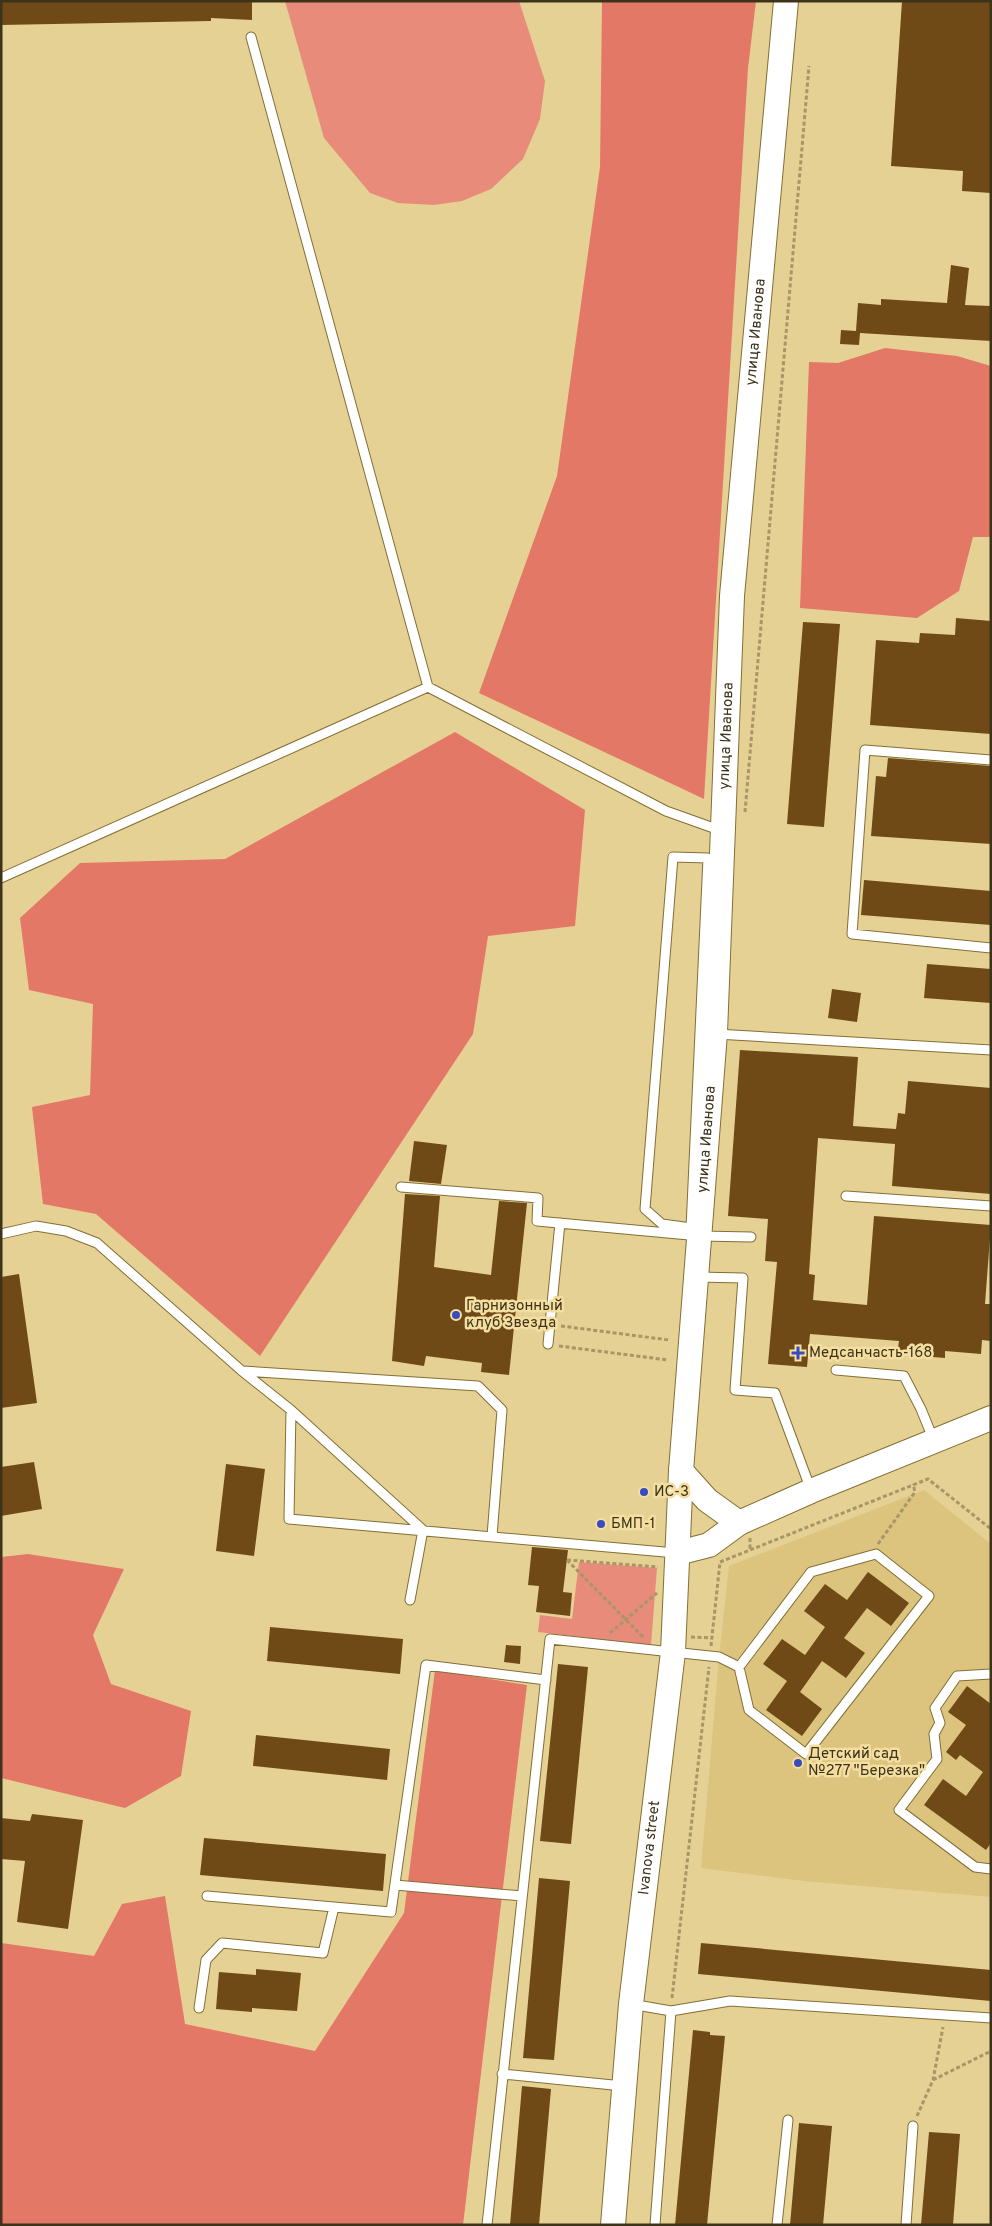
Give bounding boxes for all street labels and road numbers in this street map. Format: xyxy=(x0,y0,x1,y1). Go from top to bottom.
street label: улица Иванова xyxy=(742,278,770,387)
street label: улица Иванова xyxy=(715,682,738,790)
street label: улица Иванова xyxy=(693,1085,720,1194)
street label: Ivanova street xyxy=(635,1800,665,1896)

